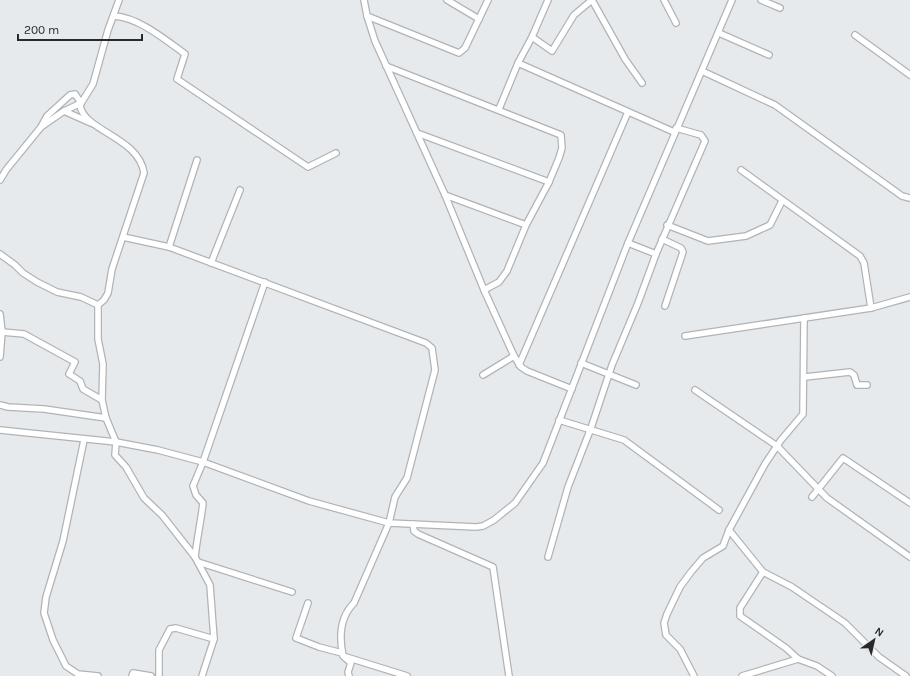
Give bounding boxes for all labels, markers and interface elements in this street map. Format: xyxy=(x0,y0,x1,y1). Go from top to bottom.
scale bar xyxy=(18,16,142,42)
text: 200 m xyxy=(24,23,59,37)
north arrow xyxy=(854,620,894,660)
text: N xyxy=(872,625,886,640)

